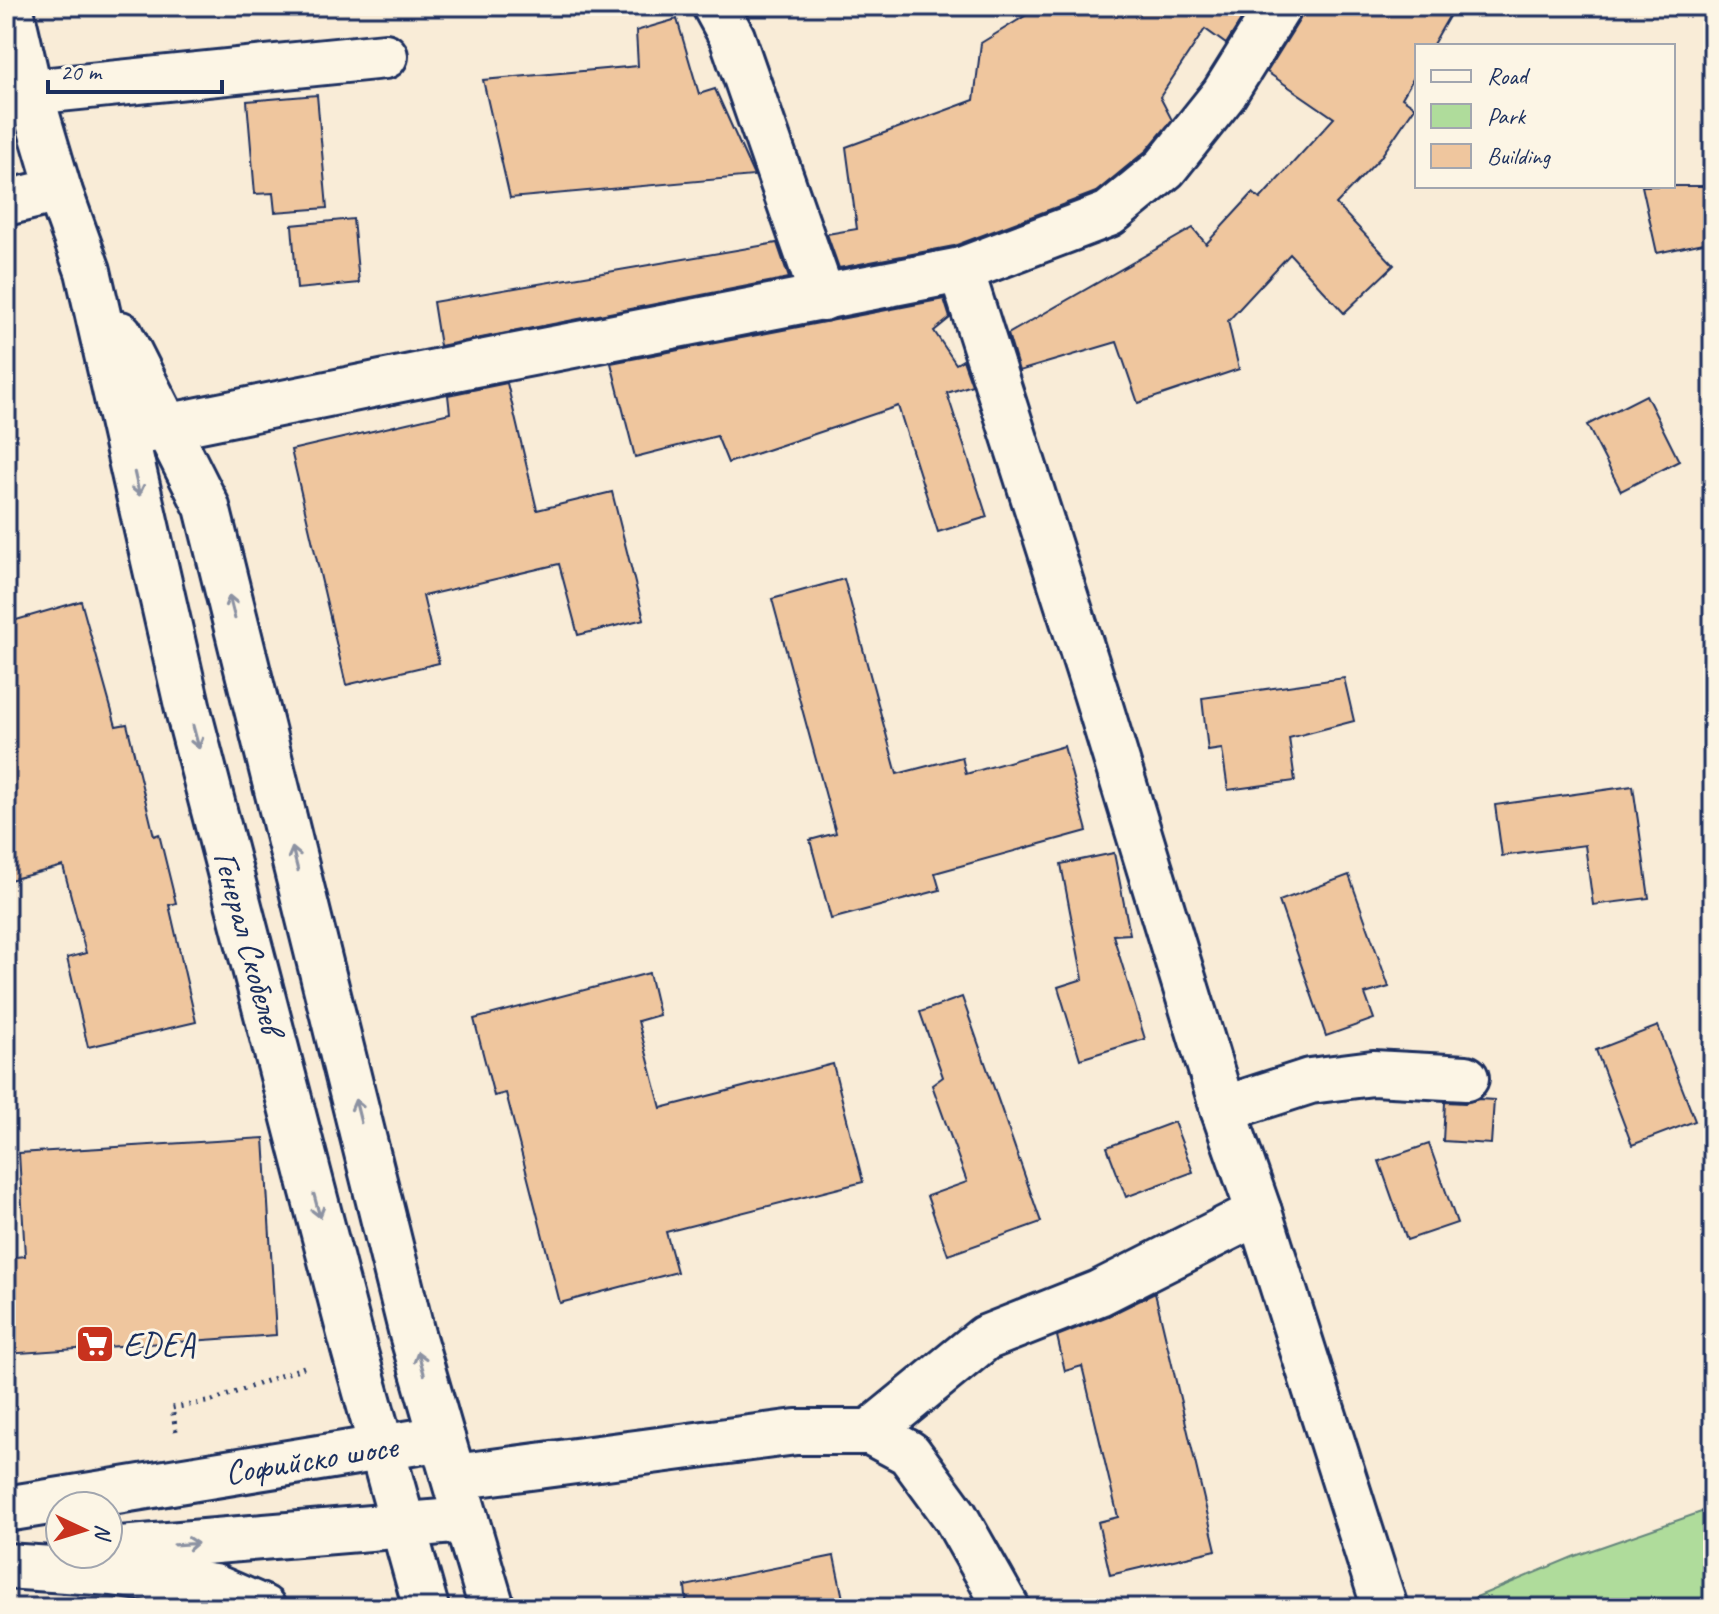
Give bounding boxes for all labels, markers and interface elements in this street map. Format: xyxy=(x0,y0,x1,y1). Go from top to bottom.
scale bar xyxy=(48,44,222,94)
legend xyxy=(1415,44,1675,188)
text: 20 m xyxy=(60,57,103,87)
text: Road xyxy=(1487,61,1531,91)
text: Park xyxy=(1487,101,1527,131)
text: Building xyxy=(1487,141,1552,171)
one-way arrow xyxy=(130,470,145,496)
one-way arrow xyxy=(223,594,238,620)
one-way arrow xyxy=(189,724,204,750)
street label: Генерал Скобелев xyxy=(204,846,296,1045)
one-way arrow xyxy=(287,846,302,872)
one-way arrow xyxy=(349,1099,364,1124)
one-way arrow xyxy=(311,1192,326,1218)
supermarket icon: EDEA xyxy=(74,1323,116,1365)
place label: EDEA xyxy=(123,1323,196,1366)
one-way arrow xyxy=(412,1351,427,1377)
street label: Софийско шосе xyxy=(222,1424,402,1494)
north arrow xyxy=(44,1490,124,1570)
text: N xyxy=(88,1524,117,1542)
one-way arrow xyxy=(172,1536,199,1551)

